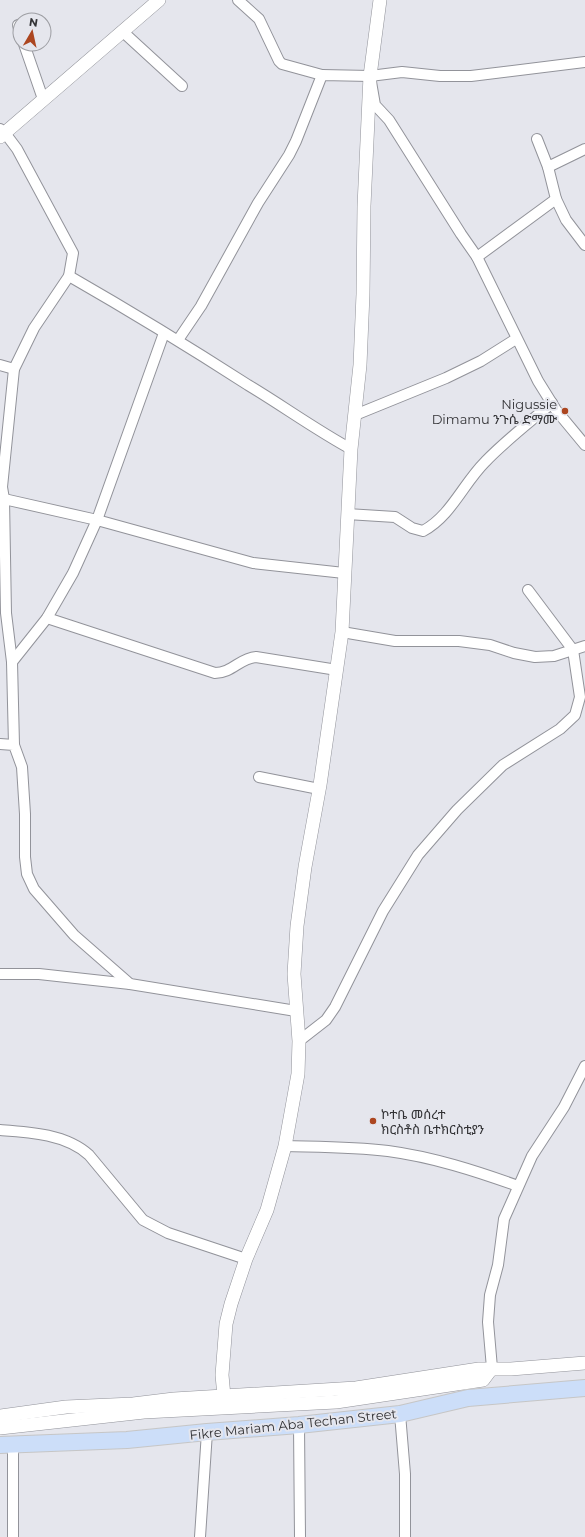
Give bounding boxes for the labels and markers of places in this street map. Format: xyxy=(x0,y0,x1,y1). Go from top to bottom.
place label: Nigussie Dimamu ንጉሴ ድማሙ xyxy=(432,396,558,427)
marker: Nigussie Dimamu ንጉሴ ድማሙ xyxy=(560,406,570,416)
place label: ኮተቤ መሰረተ ክርስቶስ ቤተክርስቲያን xyxy=(381,1106,485,1137)
marker: ኮተቤ መሰረተ ክርስቶስ ቤተክርስቲያን xyxy=(368,1116,378,1126)

